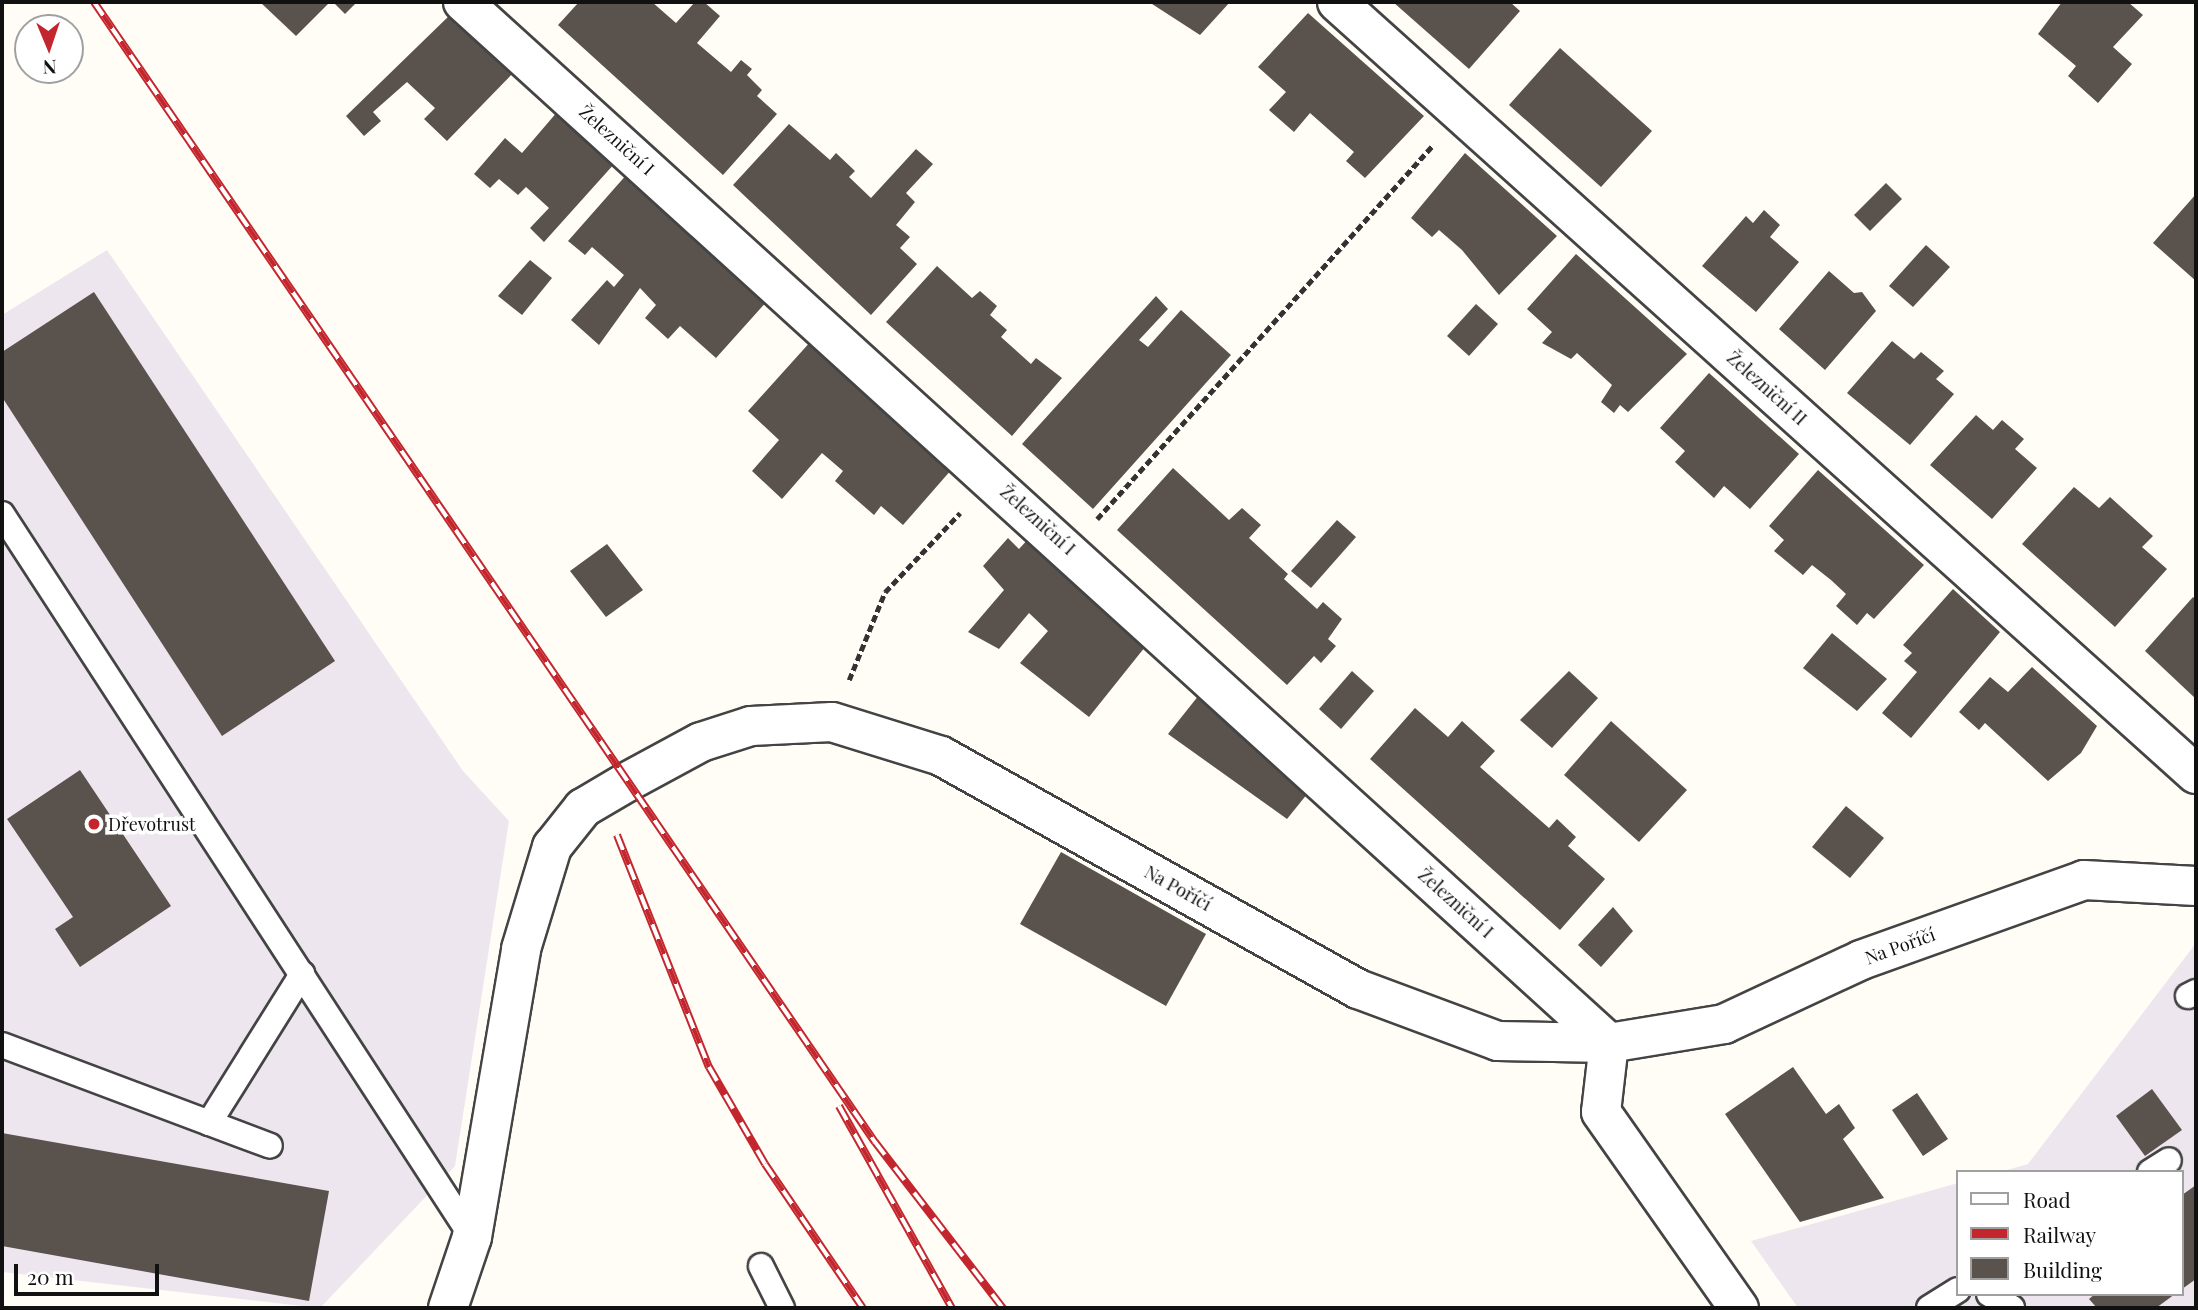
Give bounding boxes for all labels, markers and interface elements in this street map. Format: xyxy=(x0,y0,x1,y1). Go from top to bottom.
north arrow xyxy=(14,14,84,84)
text: N xyxy=(42,55,57,81)
street label: Železniční I xyxy=(575,101,659,179)
street label: Železniční II xyxy=(1723,347,1811,429)
street label: Železniční I xyxy=(996,481,1080,559)
place label: Dřevotrust xyxy=(108,813,195,835)
marker: Dřevotrust xyxy=(86,816,102,832)
street label: Na Poříčí xyxy=(1141,861,1215,915)
street label: Železniční I xyxy=(1414,864,1498,942)
street label: Na Poříčí xyxy=(1862,923,1938,969)
legend xyxy=(1956,1170,2184,1296)
text: Road xyxy=(2023,1185,2071,1213)
text: Railway xyxy=(2023,1220,2096,1248)
scale bar xyxy=(18,1250,163,1294)
text: Building xyxy=(2023,1255,2102,1283)
text: 20 m xyxy=(27,1262,74,1290)

